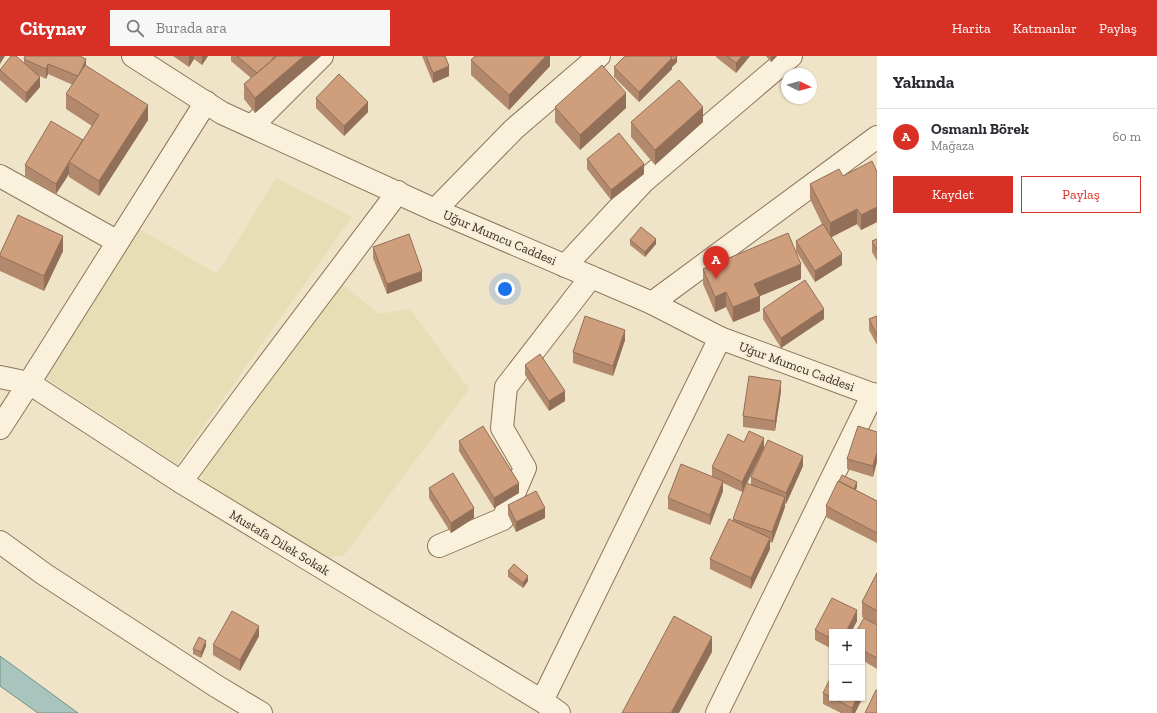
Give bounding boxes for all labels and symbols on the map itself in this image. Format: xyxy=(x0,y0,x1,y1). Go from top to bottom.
north arrow xyxy=(781,68,817,104)
street label: Uğur Mumcu Caddesi xyxy=(441,207,559,268)
pin: A xyxy=(703,246,729,279)
your location xyxy=(495,279,515,299)
street label: Uğur Mumcu Caddesi xyxy=(737,339,857,394)
street label: Mustafa Dilek Sokak xyxy=(227,507,333,578)

